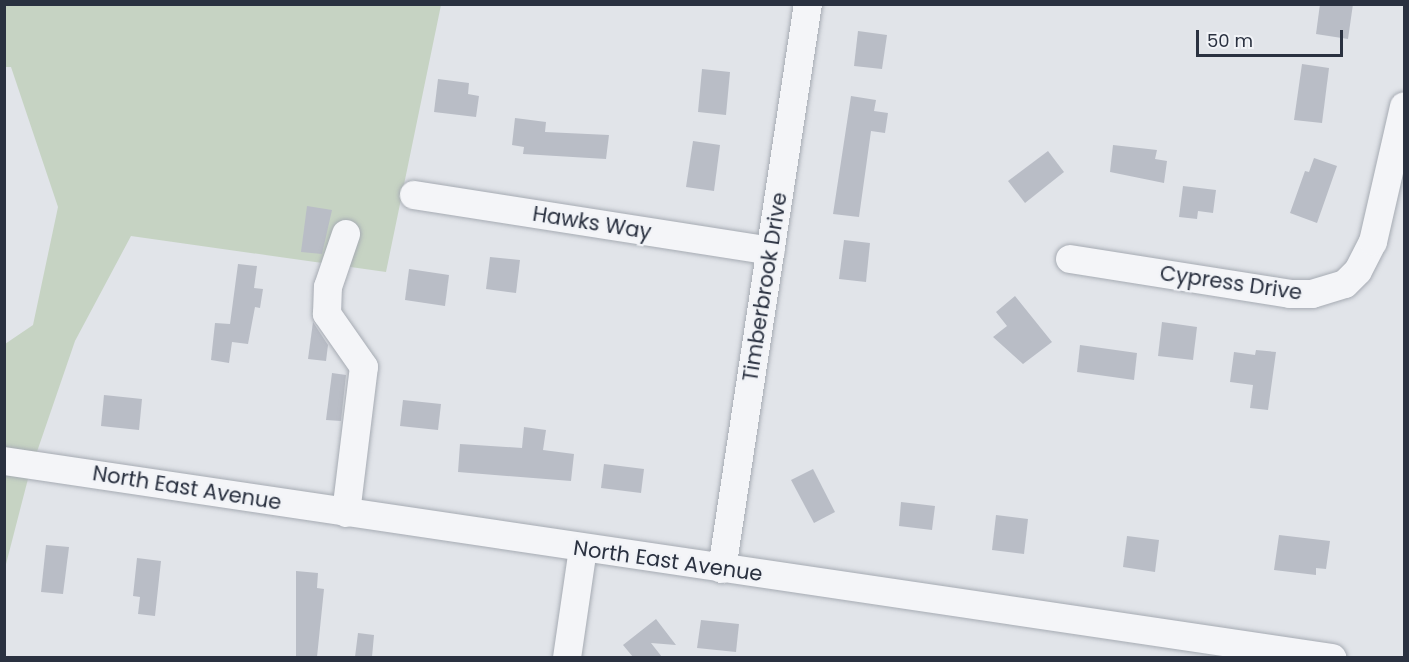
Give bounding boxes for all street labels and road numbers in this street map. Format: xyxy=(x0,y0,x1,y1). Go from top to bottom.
street label: Timberbrook Drive xyxy=(738,191,792,383)
street label: Hawks Way xyxy=(531,201,653,245)
street label: Cypress Drive xyxy=(1158,261,1304,305)
street label: North East Avenue xyxy=(91,461,283,515)
street label: North East Avenue xyxy=(572,535,764,587)

